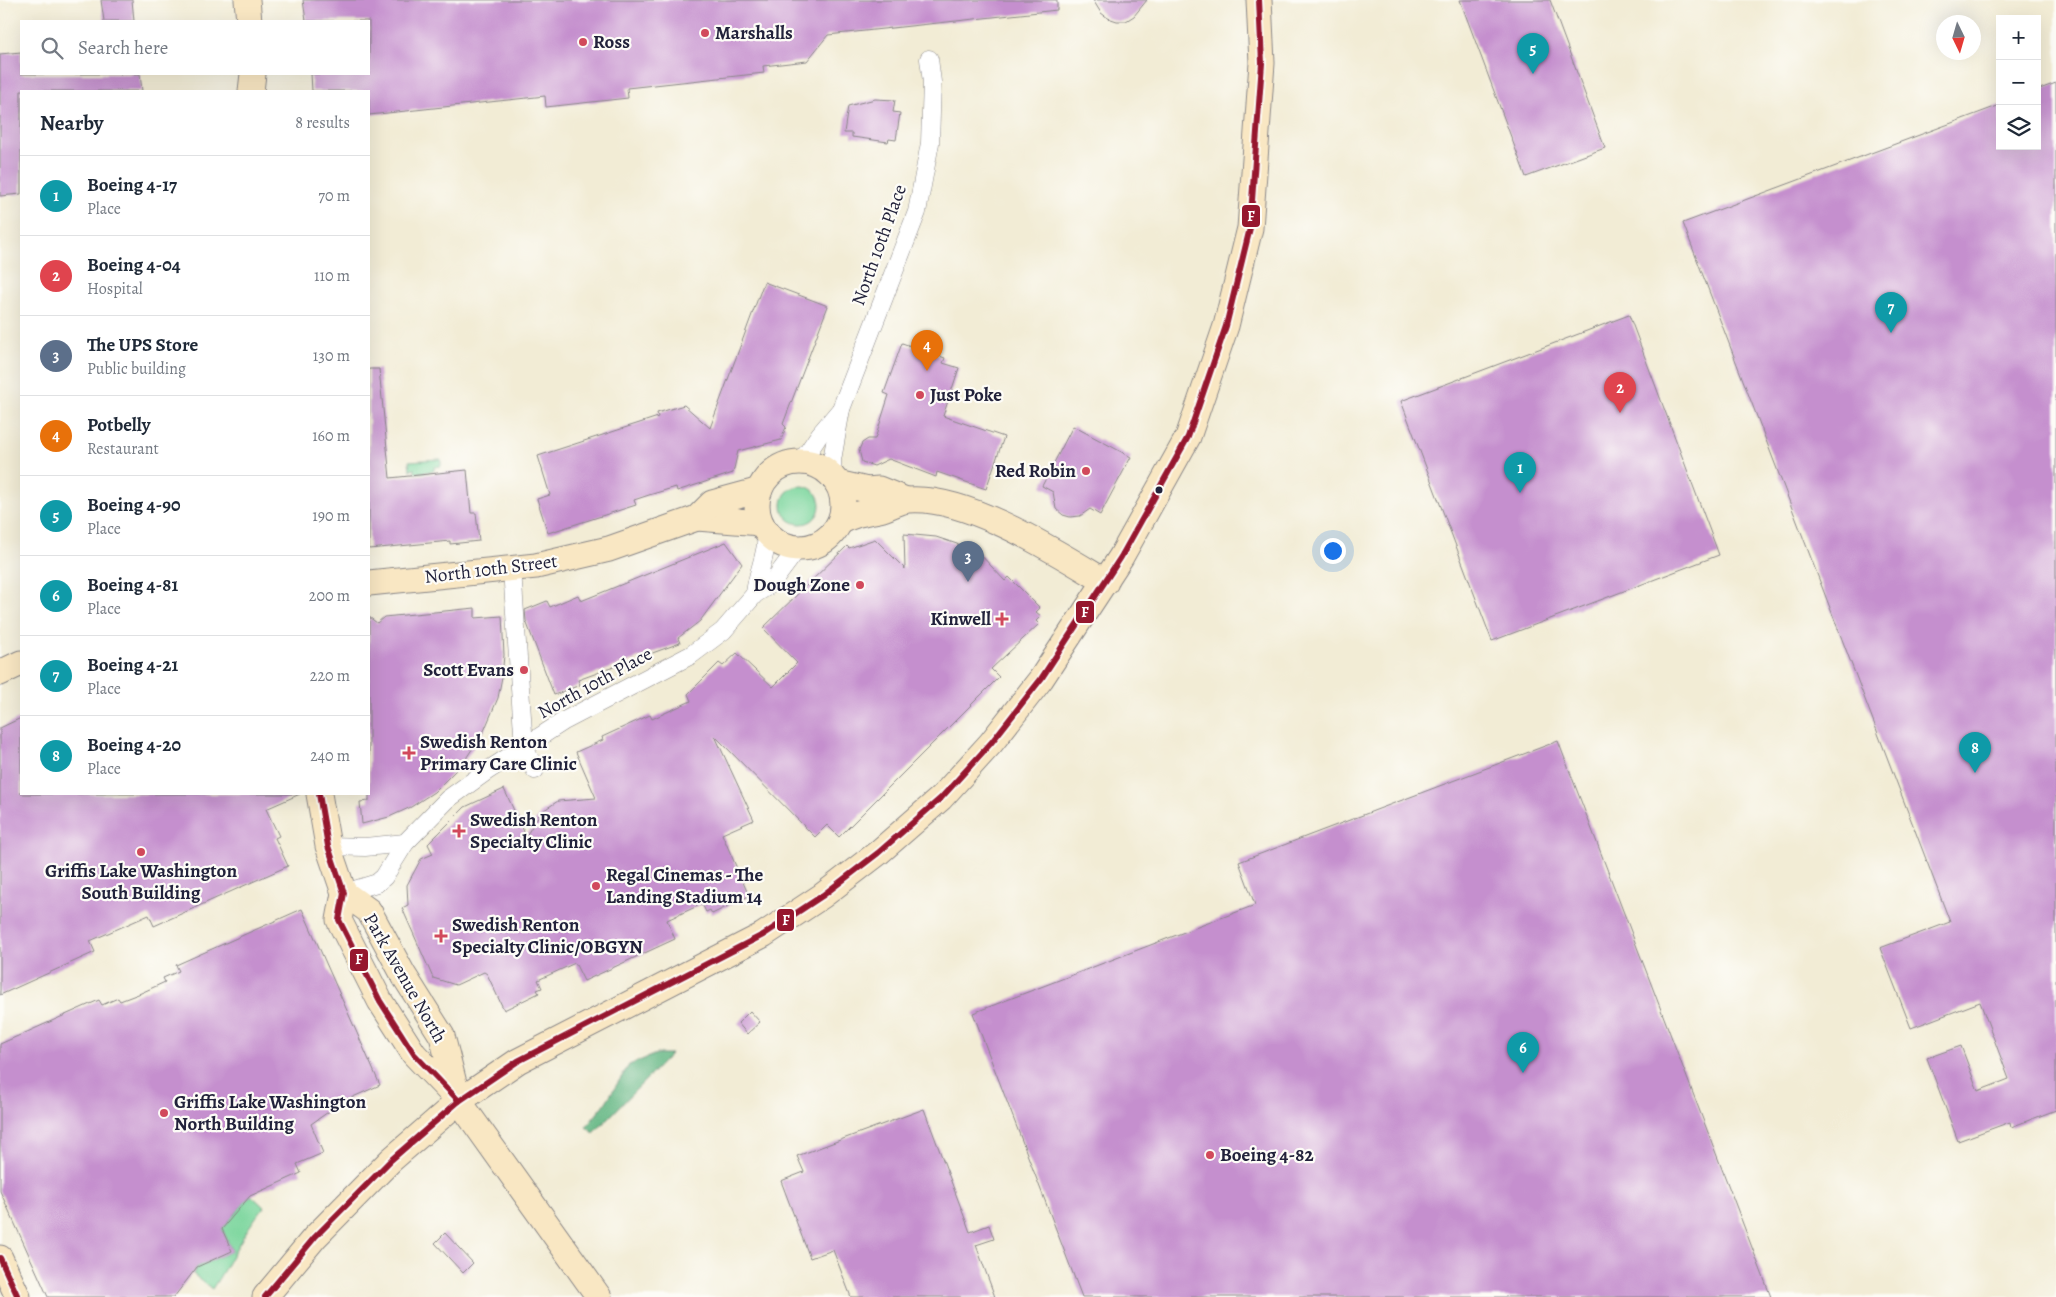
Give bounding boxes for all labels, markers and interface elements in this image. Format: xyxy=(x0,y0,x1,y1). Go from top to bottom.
north arrow xyxy=(1936,15,1981,60)
map controls xyxy=(1996,15,2041,150)
button: + xyxy=(1996,15,2041,60)
search box xyxy=(20,20,370,75)
place label: Marshalls xyxy=(715,20,793,46)
marker: Marshalls xyxy=(699,27,711,39)
place label: Ross xyxy=(593,29,630,55)
pin: 5 xyxy=(1517,33,1549,74)
icon: search xyxy=(38,34,66,62)
text: Search here xyxy=(78,35,168,61)
marker: Ross xyxy=(577,36,589,48)
button: − xyxy=(1996,60,2041,105)
button: layers xyxy=(1996,105,2041,150)
text: Nearby xyxy=(40,109,103,137)
text: 8 results xyxy=(295,112,350,134)
text: Boeing 4-17 xyxy=(87,172,177,198)
street label: North 10th Place xyxy=(845,181,913,309)
text: 1 xyxy=(53,185,59,207)
text: 70 m xyxy=(318,185,350,207)
text: Place xyxy=(87,198,121,220)
line badge: F xyxy=(1241,204,1261,228)
text: F xyxy=(1247,207,1255,226)
text: Boeing 4-04 xyxy=(87,252,181,278)
text: 2 xyxy=(52,265,60,287)
text: 110 m xyxy=(314,265,350,287)
text: Hospital xyxy=(87,278,143,300)
pin: 7 xyxy=(1875,292,1907,333)
pin: 4 xyxy=(911,330,943,371)
text: The UPS Store xyxy=(87,332,198,358)
text: 3 xyxy=(53,345,59,367)
text: 130 m xyxy=(313,345,350,367)
text: Public building xyxy=(87,358,186,380)
pin: 2 xyxy=(1604,372,1636,413)
place label: Just Poke xyxy=(930,382,1002,408)
marker: Just Poke xyxy=(914,389,926,401)
text: Potbelly xyxy=(87,412,151,438)
text: 4 xyxy=(52,425,60,447)
text: 160 m xyxy=(312,425,350,447)
text: Restaurant xyxy=(87,438,159,460)
pin: 1 xyxy=(1504,452,1536,493)
place label: Red Robin xyxy=(995,458,1076,484)
marker: Red Robin xyxy=(1080,465,1092,477)
unlabelled marker xyxy=(1154,485,1164,495)
text: Boeing 4-90 xyxy=(87,492,181,518)
text: 5 xyxy=(53,505,59,527)
text: 190 m xyxy=(312,505,350,527)
text: Place xyxy=(87,518,121,540)
your location xyxy=(1320,538,1346,564)
pin: 3 xyxy=(952,541,984,582)
street label: North 10th Street xyxy=(423,548,559,590)
text: Boeing 4-81 xyxy=(87,572,178,598)
place label: Dough Zone xyxy=(753,572,850,598)
marker: Dough Zone xyxy=(854,579,866,591)
text: 6 xyxy=(52,585,60,607)
text: 200 m xyxy=(309,585,350,607)
text: Place xyxy=(87,598,121,620)
line badge: F xyxy=(1075,600,1095,624)
text: F xyxy=(1081,603,1089,622)
place label: Kinwell xyxy=(930,606,991,632)
marker: Kinwell xyxy=(995,612,1009,626)
street label: North 10th Place xyxy=(533,641,657,725)
text: Boeing 4-21 xyxy=(87,652,178,678)
place label: Scott Evans xyxy=(423,657,514,683)
marker: Scott Evans xyxy=(518,664,530,676)
text: 7 xyxy=(53,665,59,687)
text: 220 m xyxy=(310,665,350,687)
text: Place xyxy=(87,678,121,700)
place label: Swedish Renton Primary Care Clinic xyxy=(420,729,577,777)
text: Boeing 4-20 xyxy=(87,732,181,758)
pin: 8 xyxy=(1959,732,1991,773)
text: 8 xyxy=(52,745,60,767)
text: 240 m xyxy=(310,745,350,767)
marker: Swedish Renton Primary Care Clinic xyxy=(402,746,416,760)
text: Place xyxy=(87,758,121,780)
place label: Swedish Renton Specialty Clinic xyxy=(470,807,598,855)
marker: Swedish Renton Specialty Clinic xyxy=(452,824,466,838)
marker: Griffis Lake Washington South Building xyxy=(135,846,147,858)
place label: Griffis Lake Washington South Building xyxy=(45,858,237,906)
place label: Regal Cinemas - The Landing Stadium 14 xyxy=(606,862,764,910)
marker: Regal Cinemas - The Landing Stadium 14 xyxy=(590,880,602,892)
street label: Park Avenue North xyxy=(357,908,453,1048)
line badge: F xyxy=(776,908,795,932)
text: F xyxy=(782,911,790,930)
place label: Swedish Renton Specialty Clinic/OBGYN xyxy=(452,912,643,960)
marker: Swedish Renton Specialty Clinic/OBGYN xyxy=(434,929,448,943)
line badge: F xyxy=(349,948,369,972)
text: F xyxy=(355,950,363,969)
pin: 6 xyxy=(1507,1032,1539,1073)
place label: Griffis Lake Washington North Building xyxy=(174,1089,366,1137)
marker: Griffis Lake Washington North Building xyxy=(158,1107,170,1119)
place label: Boeing 4-82 xyxy=(1220,1142,1314,1168)
marker: Boeing 4-82 xyxy=(1204,1149,1216,1161)

